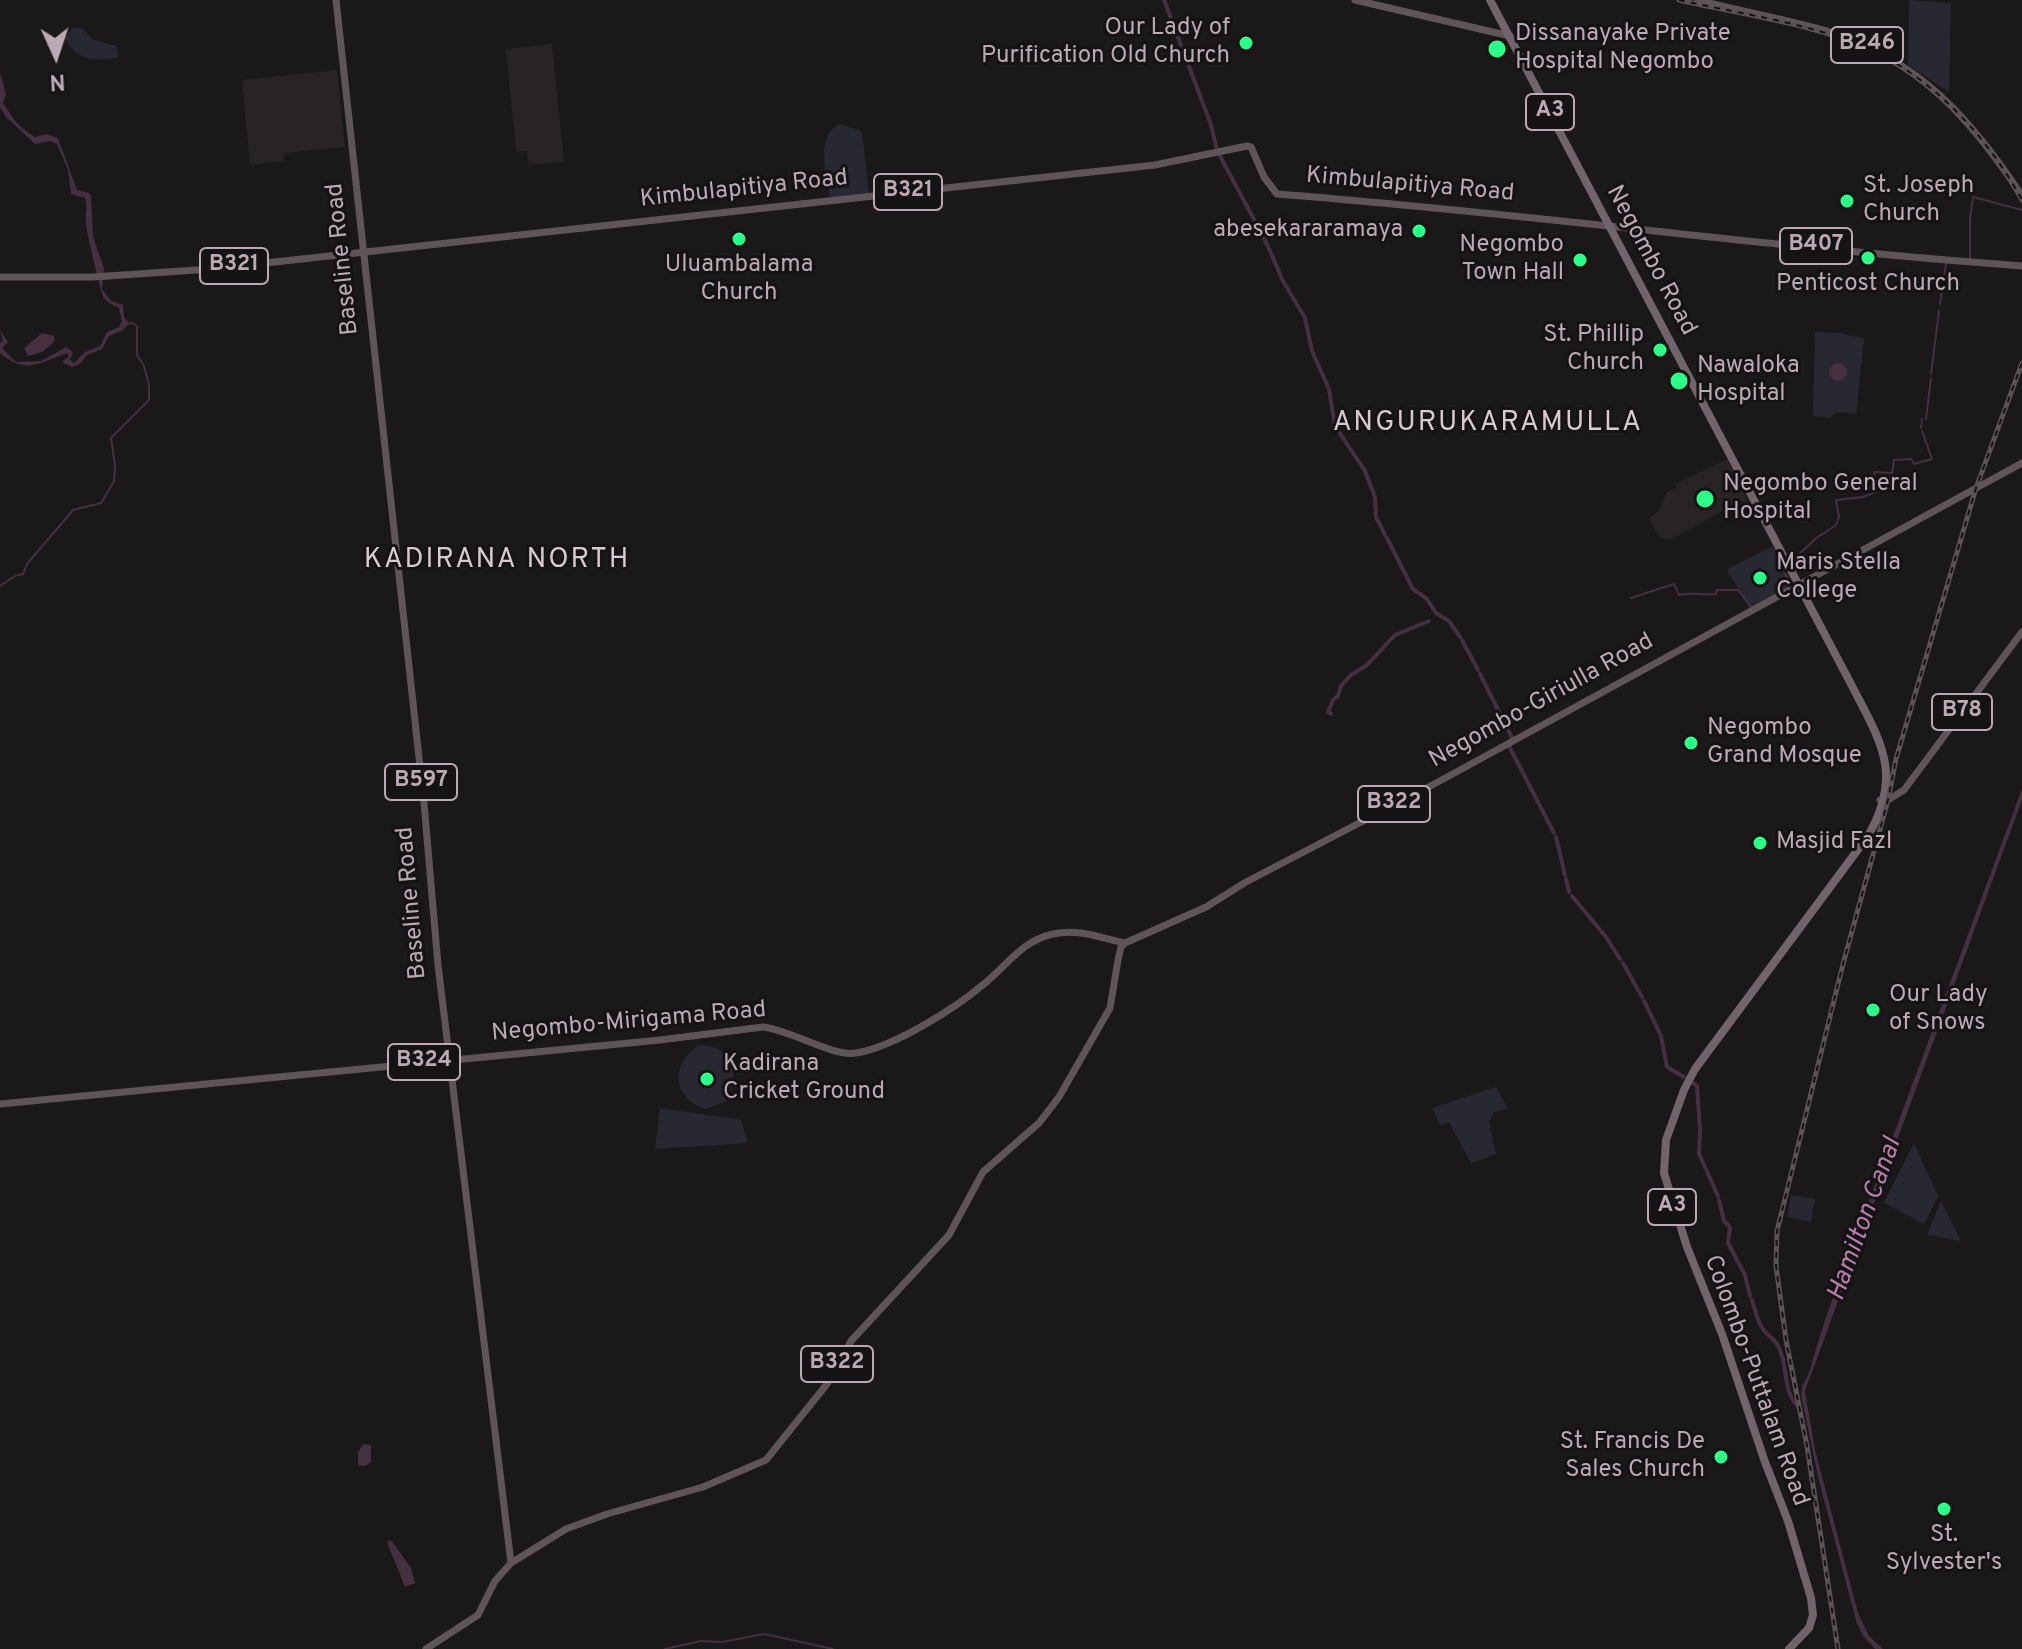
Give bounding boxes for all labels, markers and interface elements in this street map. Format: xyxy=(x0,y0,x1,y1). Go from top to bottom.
place label: Our Lady of Purification Old Church xyxy=(981,15,1230,71)
north arrow xyxy=(16,16,96,96)
place label: Dissanayake Private Hospital Negombo xyxy=(1515,21,1731,77)
road number: B246 xyxy=(1831,27,1903,63)
marker: Our Lady of Purification Old Church xyxy=(1237,34,1255,52)
marker: Dissanayake Private Hospital Negombo xyxy=(1486,38,1508,60)
text: N xyxy=(49,67,66,94)
road number: A3 xyxy=(1526,94,1574,130)
street label: Kimbulapitiya Road xyxy=(1305,163,1515,209)
street label: Kimbulapitiya Road xyxy=(639,165,849,215)
place label: St. Joseph Church xyxy=(1863,173,1974,229)
road number: B321 xyxy=(874,174,942,210)
street label: Baseline Road xyxy=(322,181,366,337)
street label: Negombo Road xyxy=(1598,181,1702,341)
marker: St. Joseph Church xyxy=(1838,192,1856,210)
place label: abesekararamaya xyxy=(1213,217,1403,245)
marker: abesekararamaya xyxy=(1410,222,1428,240)
road number: B407 xyxy=(1780,228,1852,264)
marker: Uluambalama Church xyxy=(730,230,748,248)
place label: Negombo Town Hall xyxy=(1459,232,1564,288)
road number: B321 xyxy=(200,248,268,284)
marker: Penticost Church xyxy=(1859,249,1877,267)
marker: Negombo Town Hall xyxy=(1571,251,1589,269)
place label: Uluambalama Church xyxy=(665,252,813,308)
place label: Penticost Church xyxy=(1776,271,1960,299)
place label: St. Phillip Church xyxy=(1543,322,1644,378)
marker: St. Phillip Church xyxy=(1651,341,1669,359)
place label: Nawaloka Hospital xyxy=(1697,353,1800,409)
marker: Nawaloka Hospital xyxy=(1668,370,1690,392)
district label: ANGURUKARAMULLA xyxy=(1333,407,1643,441)
place label: Negombo General Hospital xyxy=(1723,471,1918,527)
marker: Negombo General Hospital xyxy=(1694,488,1716,510)
district label: KADIRANA NORTH xyxy=(364,544,630,578)
place label: Maris Stella College xyxy=(1776,550,1901,606)
marker: Maris Stella College xyxy=(1751,569,1769,587)
street label: Negombo-Giriulla Road xyxy=(1425,628,1659,776)
road number: B78 xyxy=(1932,694,1992,730)
place label: Negombo Grand Mosque xyxy=(1707,715,1862,771)
marker: Negombo Grand Mosque xyxy=(1682,734,1700,752)
road number: B597 xyxy=(385,764,457,800)
road number: B322 xyxy=(1358,786,1430,822)
street label: Baseline Road xyxy=(392,826,434,980)
place label: Masjid Fazl xyxy=(1776,829,1892,857)
marker: Masjid Fazl xyxy=(1751,834,1769,852)
place label: Our Lady of Snows xyxy=(1889,982,1988,1038)
street label: Negombo-Mirigama Road xyxy=(490,997,768,1049)
marker: Our Lady of Snows xyxy=(1864,1001,1882,1019)
road number: B324 xyxy=(388,1044,460,1080)
place label: Kadirana Cricket Ground xyxy=(723,1051,885,1107)
marker: Kadirana Cricket Ground xyxy=(698,1070,716,1088)
water label: Hamilton Canal xyxy=(1822,1134,1910,1306)
road number: A3 xyxy=(1648,1189,1696,1225)
street label: Colombo-Puttalam Road xyxy=(1696,1252,1814,1510)
road number: B322 xyxy=(801,1346,873,1382)
place label: St. Francis De Sales Church xyxy=(1560,1429,1705,1485)
marker: St. Francis De Sales Church xyxy=(1712,1448,1730,1466)
marker: St. Sylvester's xyxy=(1935,1500,1953,1518)
place label: St. Sylvester's xyxy=(1886,1522,2002,1578)

